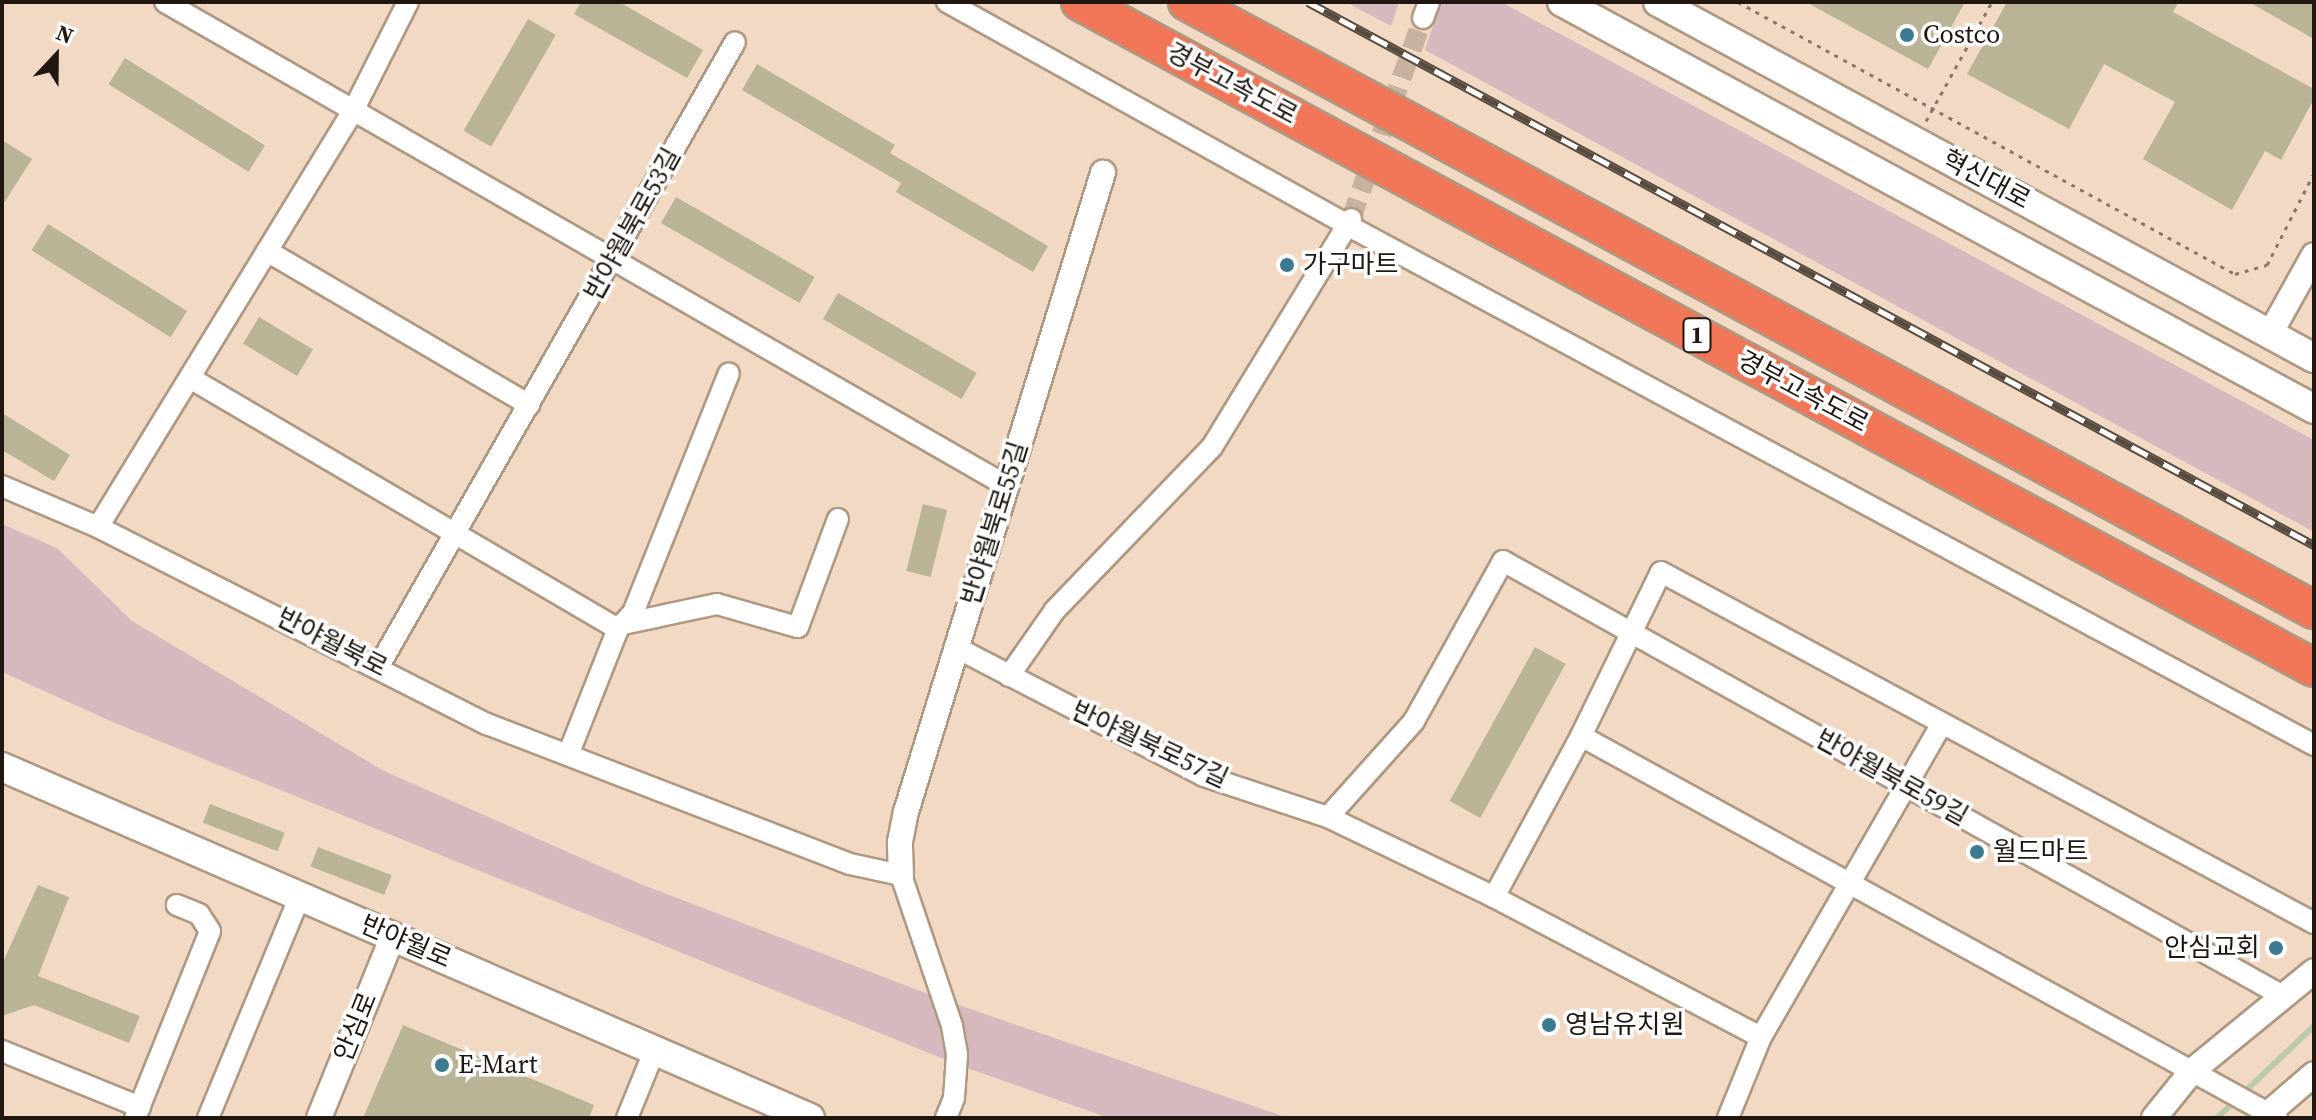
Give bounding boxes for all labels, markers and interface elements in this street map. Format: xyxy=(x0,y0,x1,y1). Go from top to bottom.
north arrow xyxy=(16,16,96,96)
text: N xyxy=(52,17,78,51)
place label: Costco xyxy=(1923,19,2000,51)
marker: Costco xyxy=(1898,26,1916,44)
street label: 경부고속도로 xyxy=(1161,37,1303,131)
street label: 반야월북로53길 xyxy=(578,142,688,306)
street label: 혁신대로 xyxy=(1936,144,2036,216)
place label: 가구마트 xyxy=(1303,249,1399,281)
marker: 가구마트 xyxy=(1278,256,1296,274)
road number: 1 xyxy=(1681,315,1713,355)
street label: 경부고속도로 xyxy=(1732,345,1874,439)
street label: 반야월북로55길 xyxy=(955,437,1035,609)
street label: 반야월북로 xyxy=(272,602,392,684)
street label: 반야월북로57길 xyxy=(1067,695,1233,795)
street label: 반야월북로59길 xyxy=(1810,723,1974,833)
place label: 월드마트 xyxy=(1993,836,2089,868)
marker: 월드마트 xyxy=(1968,843,1986,861)
street label: 반야월로 xyxy=(356,909,456,975)
place label: 안심교회 xyxy=(2164,932,2260,964)
marker: 안심교회 xyxy=(2267,939,2285,957)
street label: 안심로 xyxy=(328,988,384,1066)
place label: 영남유치원 xyxy=(1565,1009,1685,1041)
marker: 영남유치원 xyxy=(1540,1016,1558,1034)
place label: E-Mart xyxy=(458,1049,538,1081)
marker: E-Mart xyxy=(433,1056,451,1074)

